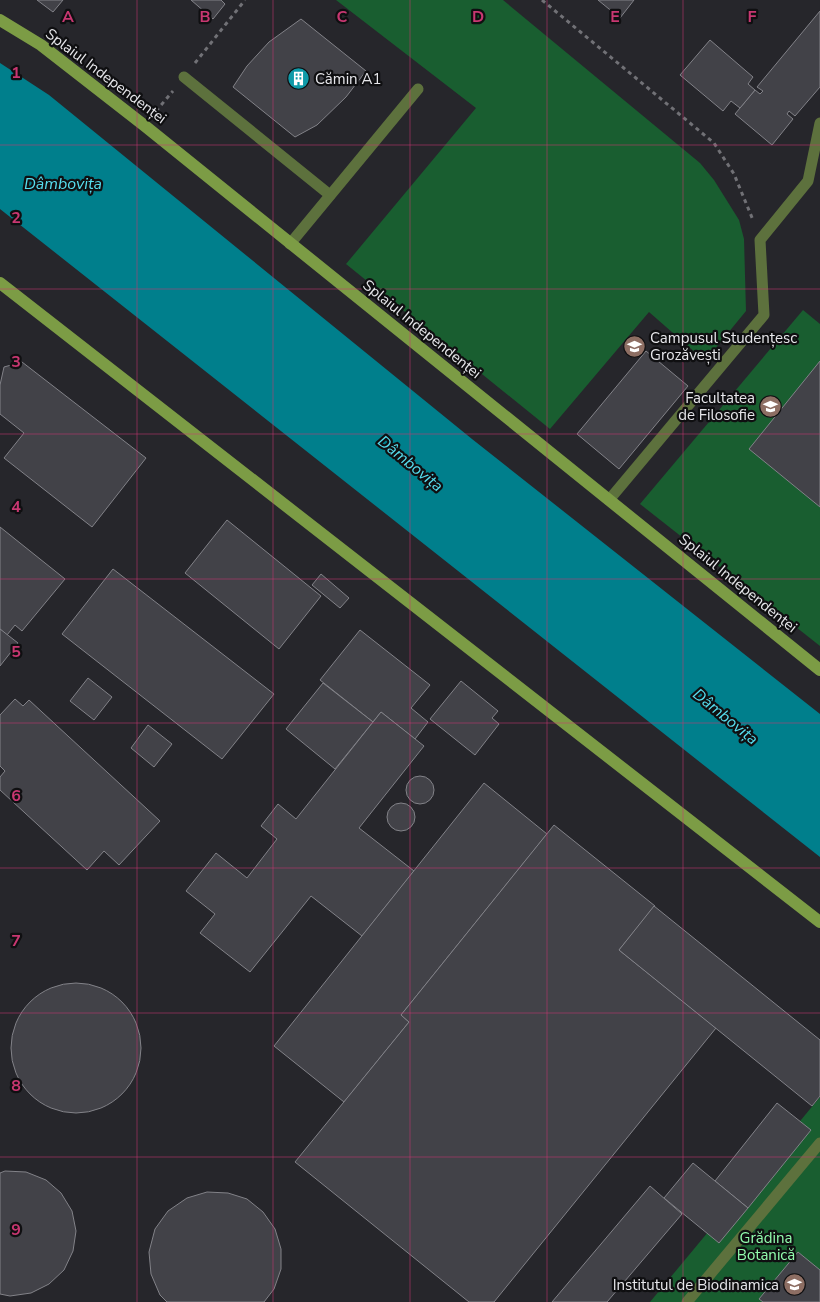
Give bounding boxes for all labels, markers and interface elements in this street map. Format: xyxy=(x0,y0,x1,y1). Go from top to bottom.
text: A xyxy=(62,6,74,28)
text: B xyxy=(199,6,211,28)
text: C xyxy=(337,6,348,28)
text: D xyxy=(472,6,484,28)
text: E xyxy=(610,6,620,28)
text: F xyxy=(748,6,757,28)
street label: Splaiul Independenței xyxy=(41,24,171,128)
text: 1 xyxy=(11,62,21,84)
building icon: Cămin A1 xyxy=(287,67,311,91)
place label: Cămin A1 xyxy=(315,69,381,89)
water label: Dâmbovița xyxy=(24,173,102,195)
text: 2 xyxy=(11,207,21,229)
street label: Splaiul Independenței xyxy=(359,275,485,383)
place label: Campusul Studențesc Grozăvești xyxy=(650,328,797,365)
school or university icon: Campusul Studențesc Grozăvești xyxy=(622,335,646,359)
text: 3 xyxy=(11,351,21,373)
place label: Facultatea de Filosofie xyxy=(678,388,755,425)
school or university icon: Facultatea de Filosofie xyxy=(759,395,783,419)
water label: Dâmbovița xyxy=(373,431,448,497)
text: 4 xyxy=(11,496,21,518)
street label: Splaiul Independenței xyxy=(675,529,801,637)
text: 5 xyxy=(11,641,21,663)
water label: Dâmbovița xyxy=(688,684,763,750)
text: 6 xyxy=(11,785,21,807)
text: 7 xyxy=(11,930,21,952)
text: 8 xyxy=(11,1075,21,1097)
text: 9 xyxy=(11,1219,21,1241)
park label: Grădina Botanică xyxy=(737,1228,795,1265)
school or university icon: Institutul de Biodinamica xyxy=(783,1273,807,1297)
place label: Institutul de Biodinamica xyxy=(613,1275,779,1295)

